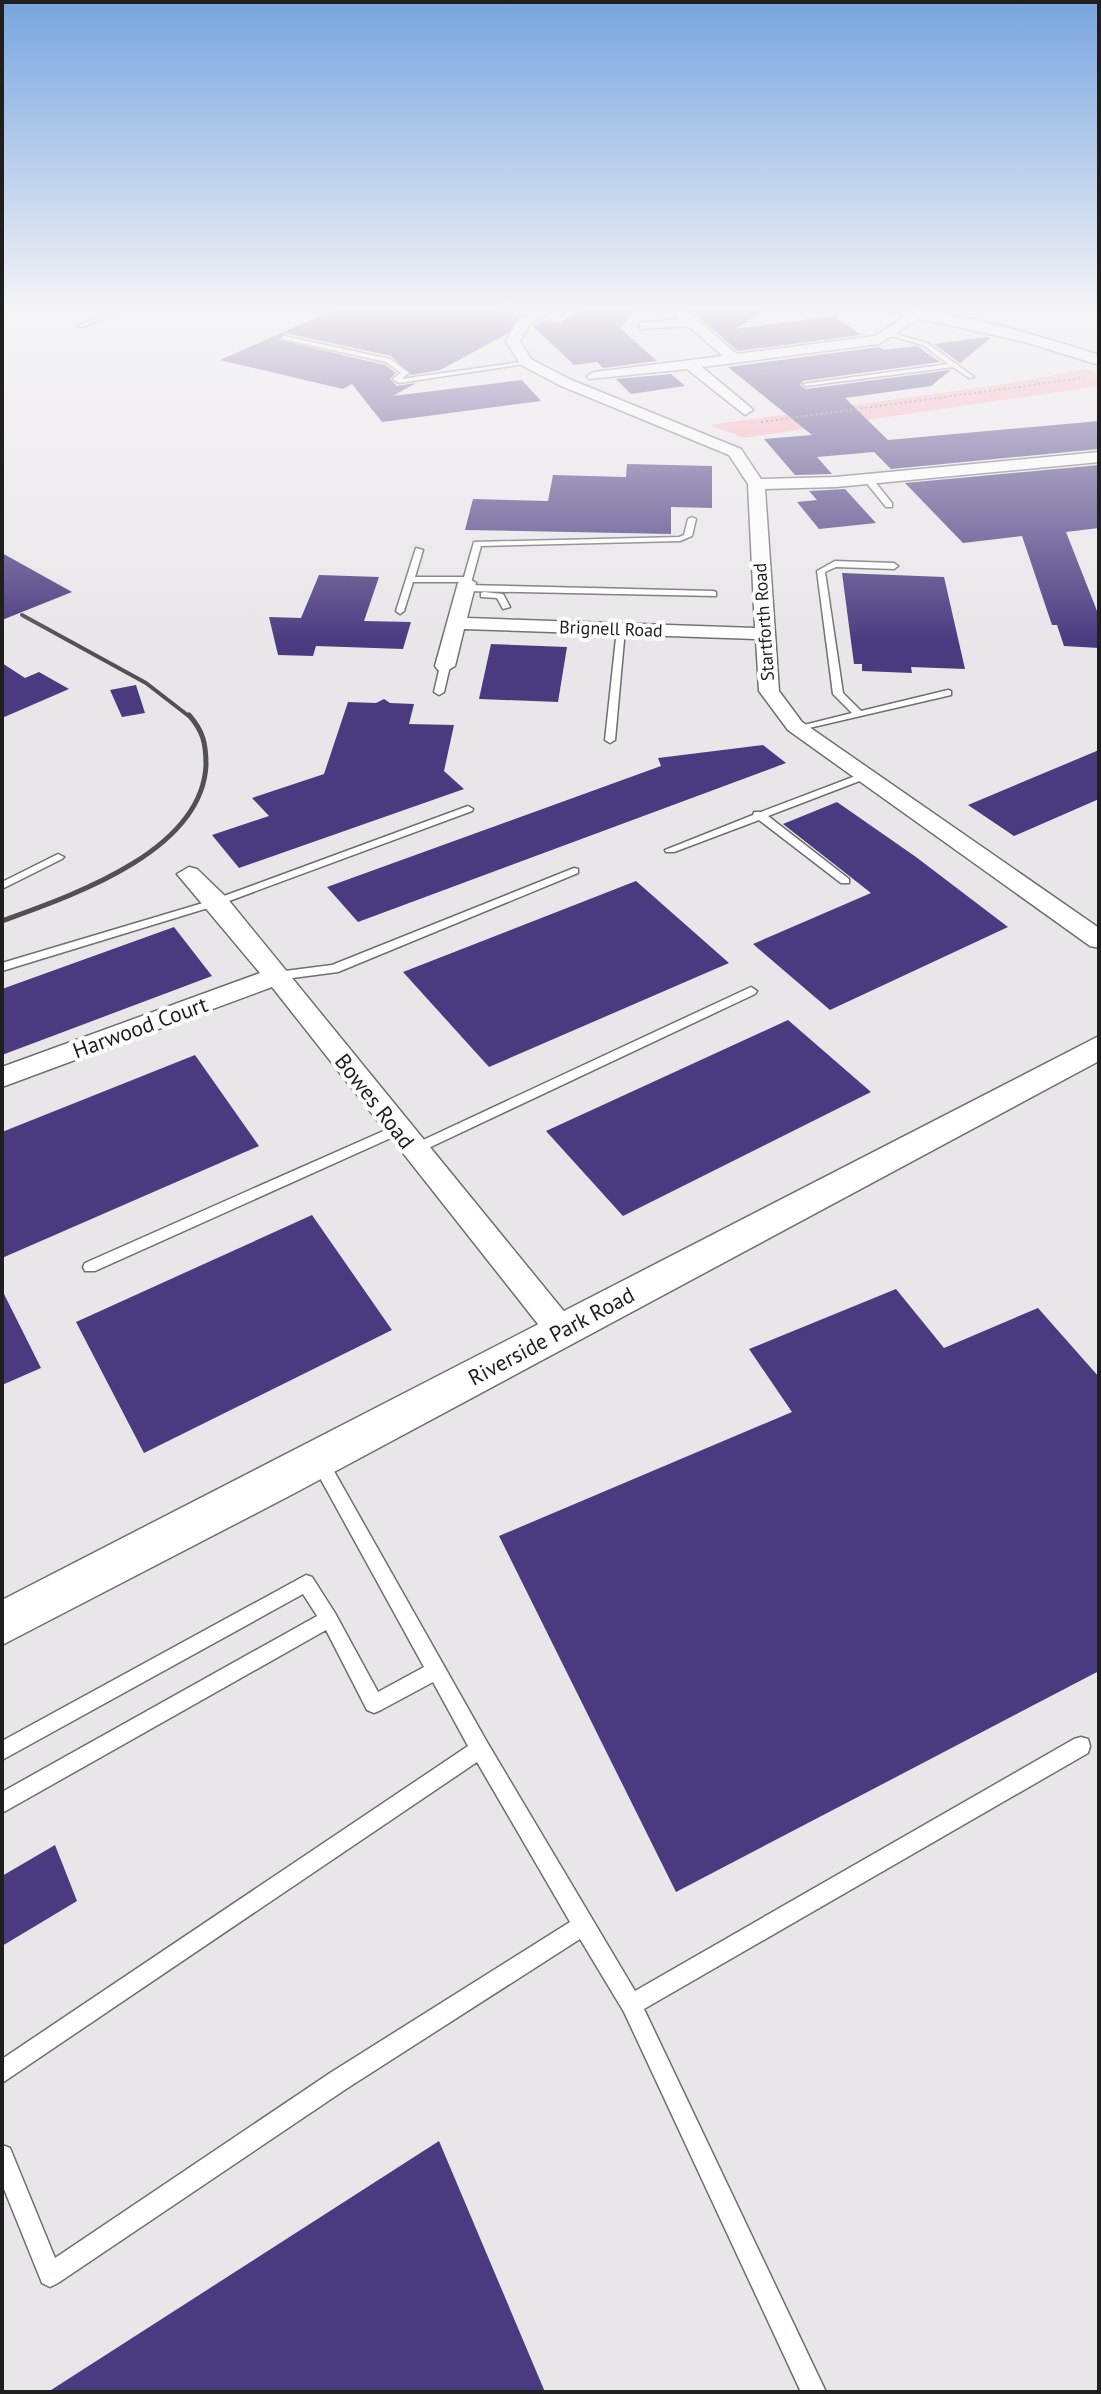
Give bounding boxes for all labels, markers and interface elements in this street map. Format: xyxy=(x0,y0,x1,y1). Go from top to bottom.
street label: Startforth Road xyxy=(748,562,779,682)
street label: Brignell Road xyxy=(559,615,663,642)
street label: Harwood Court xyxy=(69,989,212,1064)
street label: Bowes Road xyxy=(329,1048,421,1154)
street label: Riverside Park Road xyxy=(463,1280,639,1392)

